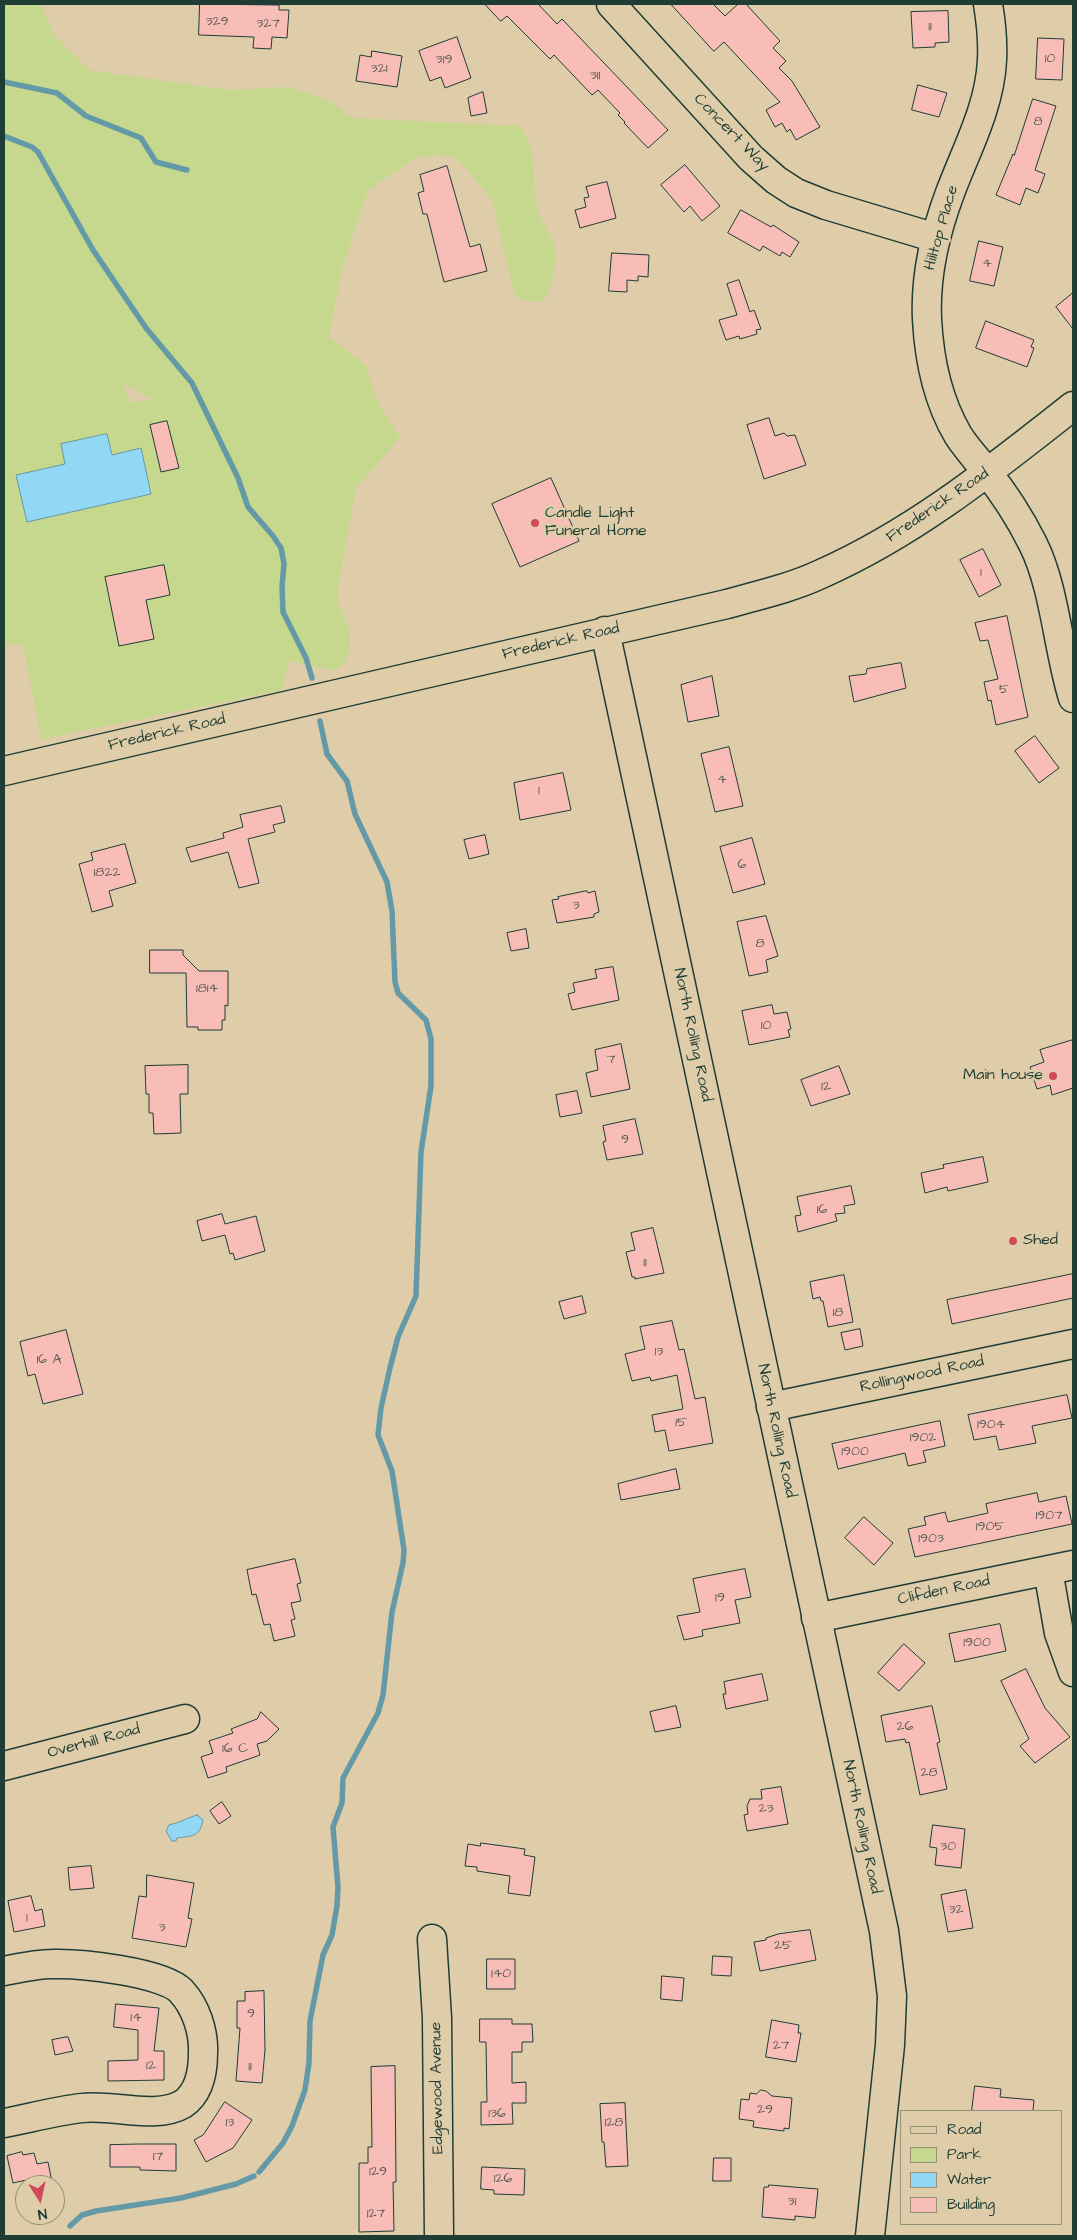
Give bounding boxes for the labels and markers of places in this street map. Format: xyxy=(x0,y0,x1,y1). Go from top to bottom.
place label: Candle Light Funeral Home xyxy=(545,504,647,542)
marker: Candle Light Funeral Home xyxy=(529,517,541,529)
place label: Main house xyxy=(963,1066,1043,1086)
marker: Main house xyxy=(1047,1070,1059,1082)
place label: Shed xyxy=(1023,1231,1058,1251)
marker: Shed xyxy=(1007,1235,1019,1247)

